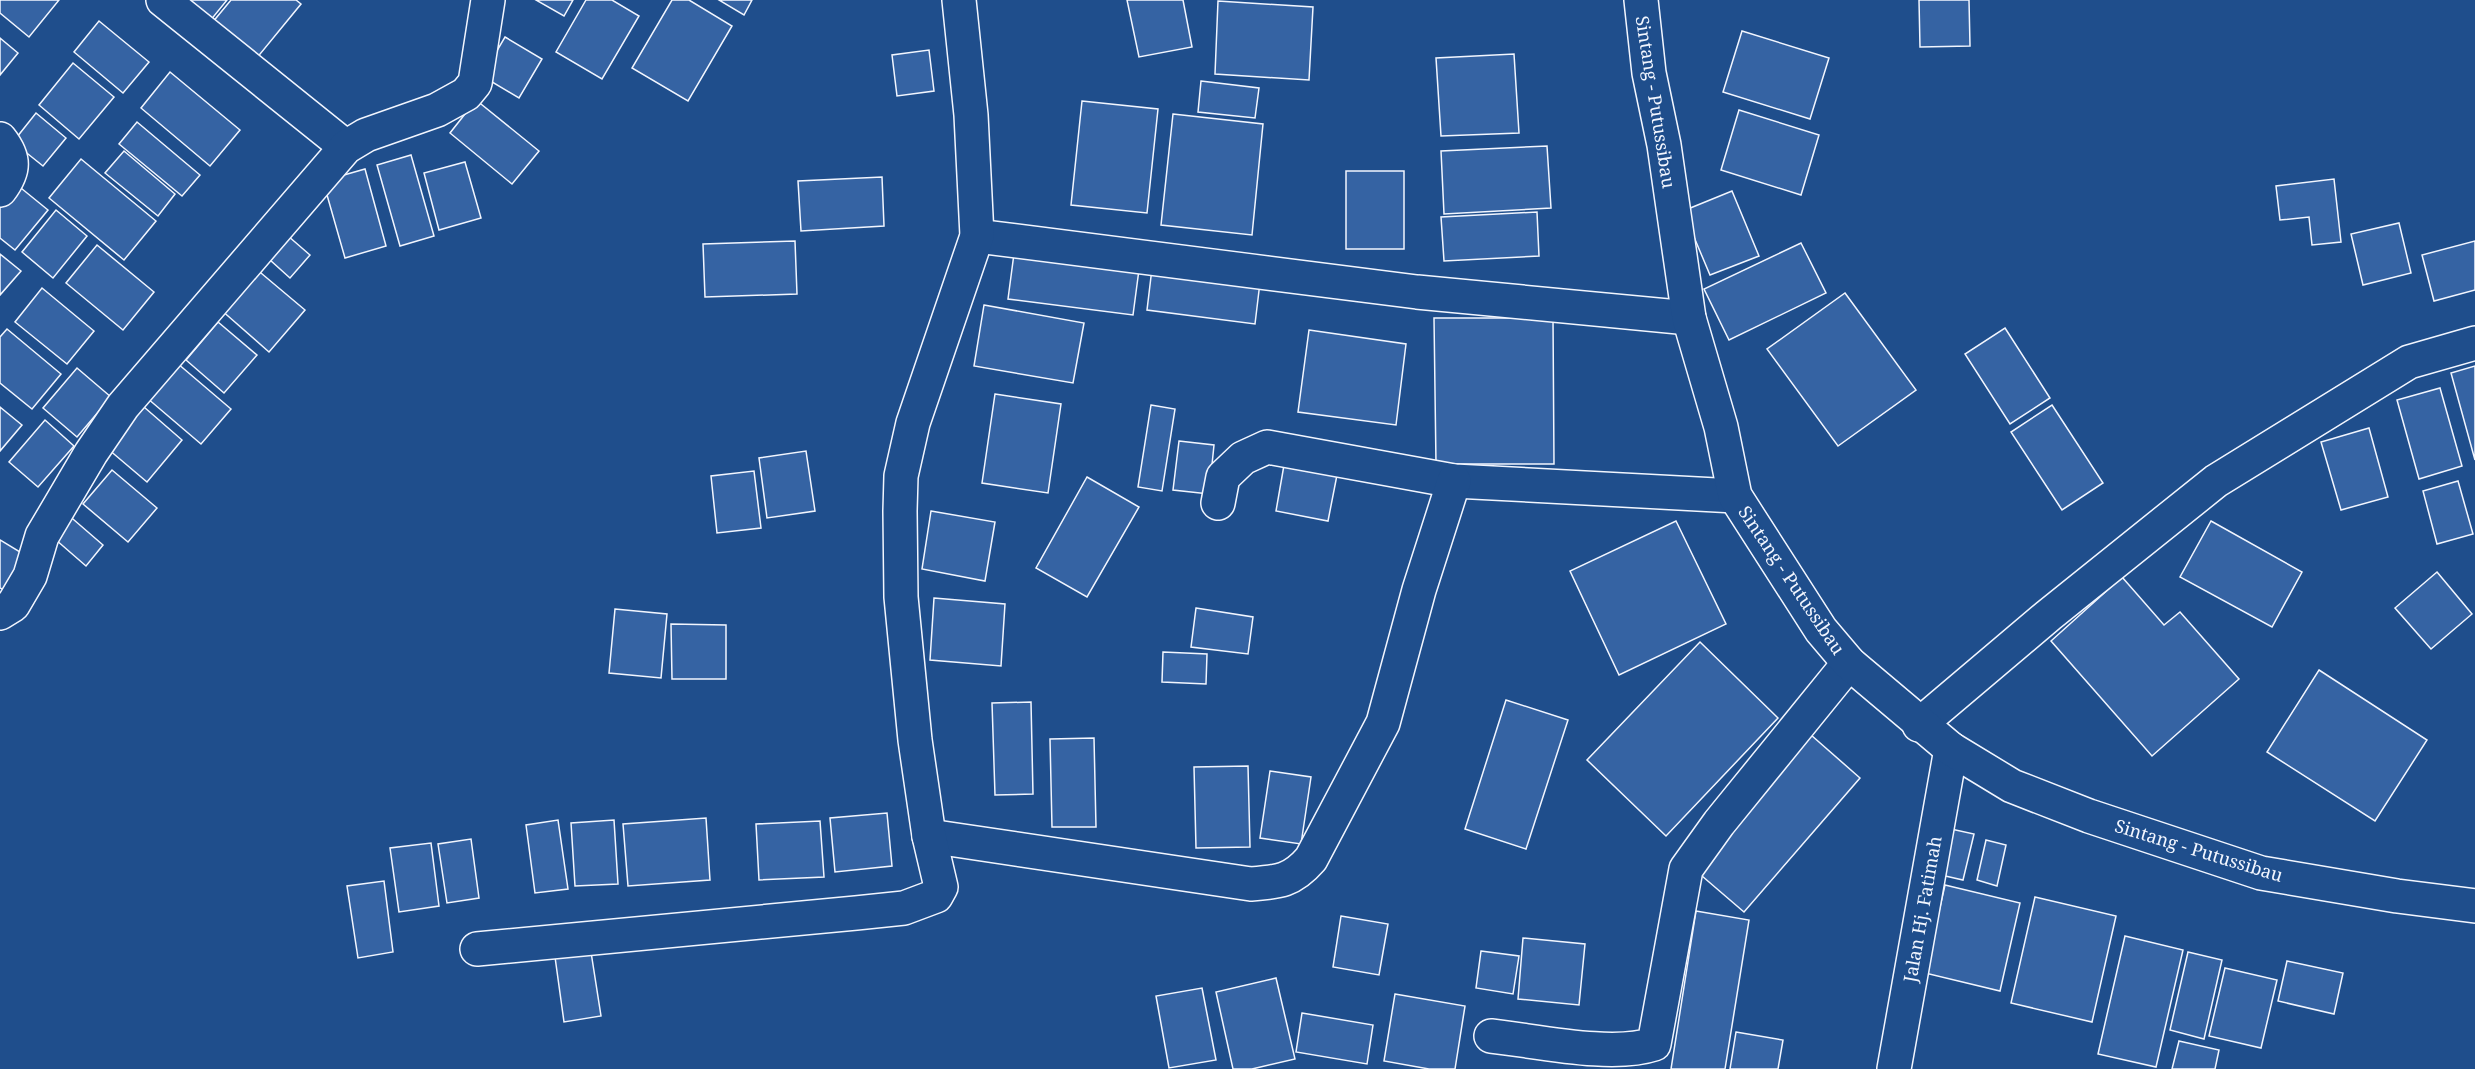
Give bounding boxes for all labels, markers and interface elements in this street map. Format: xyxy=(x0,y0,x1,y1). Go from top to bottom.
street label: Sintang - Putussibau xyxy=(1630,14,1682,191)
street label: Sintang - Putussibau xyxy=(1733,501,1851,660)
street label: Sintang - Putussibau xyxy=(2112,813,2287,887)
street label: Jalan Hj. Fatimah xyxy=(1897,834,1947,985)

